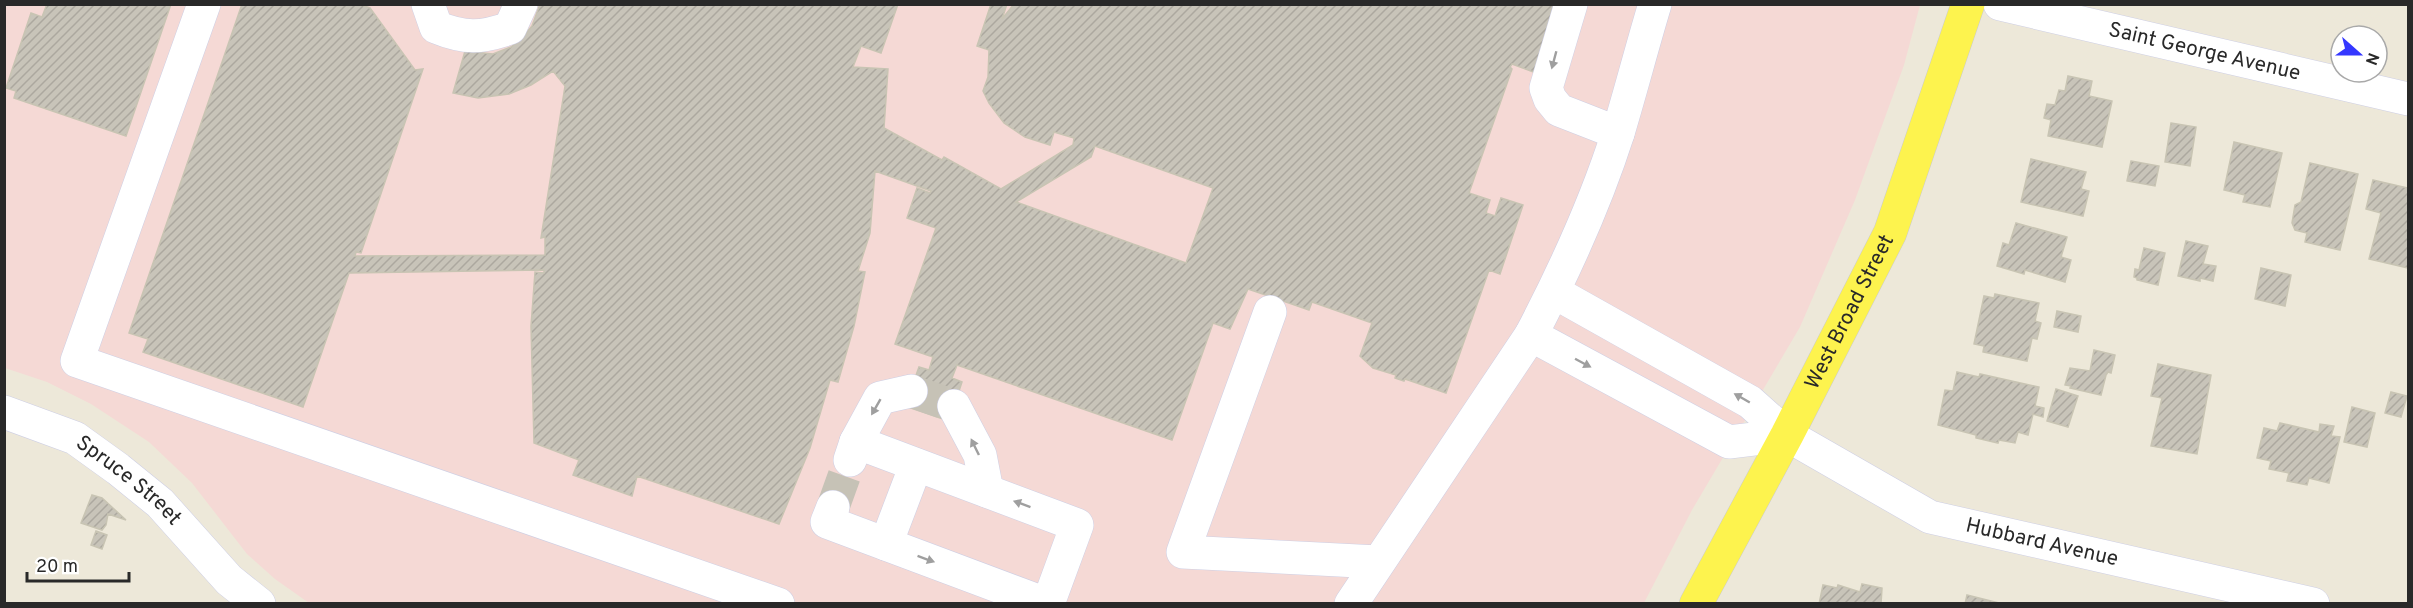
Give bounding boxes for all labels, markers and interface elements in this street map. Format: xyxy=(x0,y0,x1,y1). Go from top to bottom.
street label: Saint George Avenue xyxy=(2106,16,2303,87)
north arrow xyxy=(2329,24,2389,84)
text: N xyxy=(2360,50,2383,68)
one-way arrow xyxy=(1549,51,1558,69)
street label: West Broad Street xyxy=(1799,230,1900,394)
one-way arrow xyxy=(1575,358,1592,368)
one-way arrow xyxy=(1734,392,1750,403)
one-way arrow xyxy=(871,399,881,416)
street label: Spruce Street xyxy=(70,429,187,531)
one-way arrow xyxy=(970,438,980,455)
one-way arrow xyxy=(1013,499,1031,509)
street label: Hubbard Avenue xyxy=(1963,512,2121,573)
scale bar xyxy=(27,545,129,583)
one-way arrow xyxy=(917,554,935,564)
text: 20 m xyxy=(36,556,78,579)

